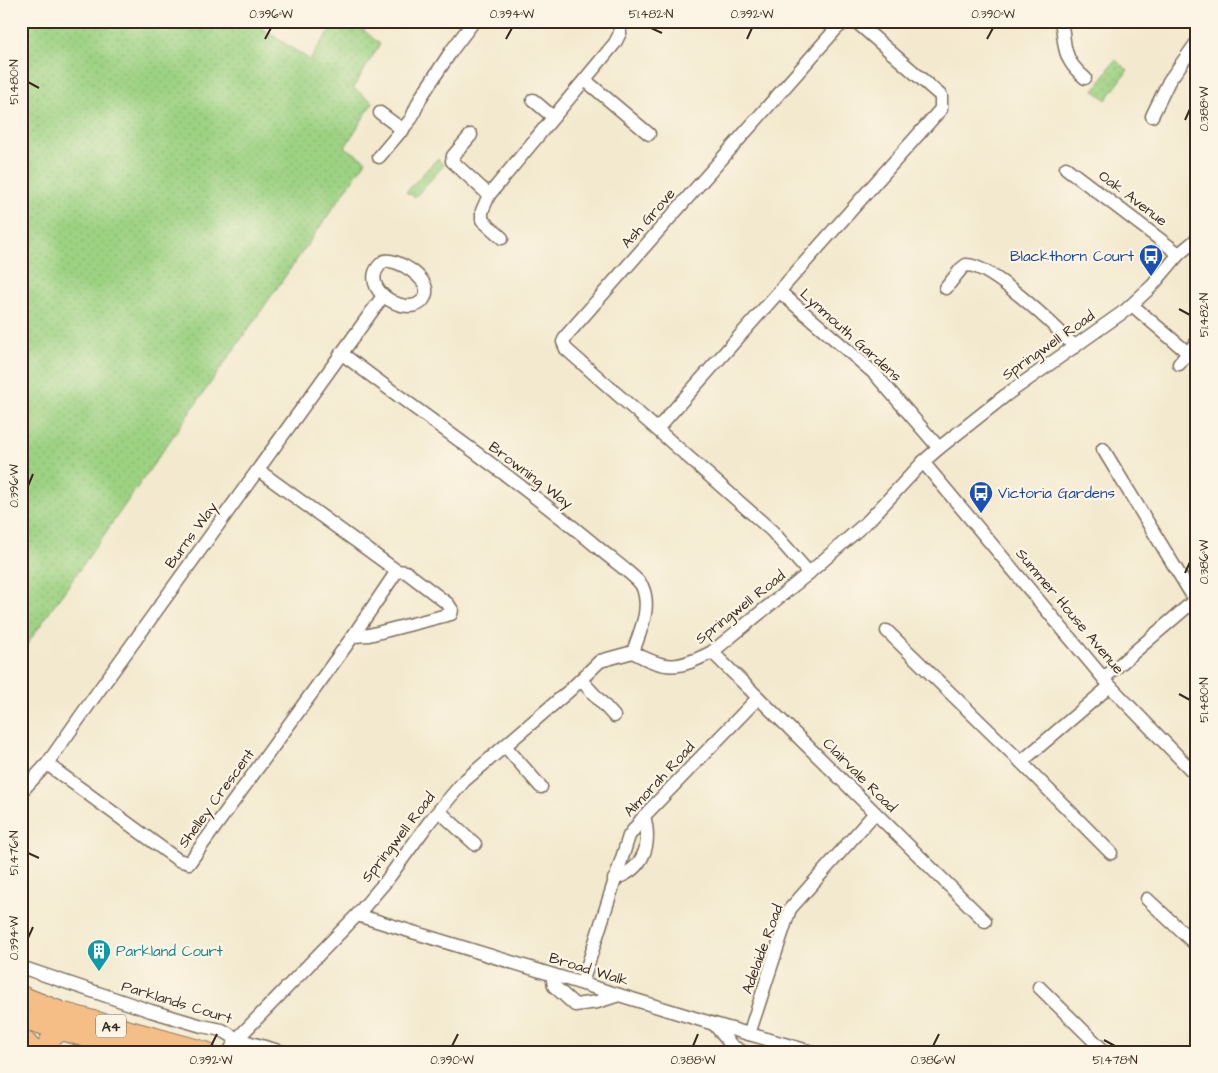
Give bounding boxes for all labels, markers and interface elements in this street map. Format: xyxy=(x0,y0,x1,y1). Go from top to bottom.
text: 0.396°W xyxy=(249,6,294,23)
text: 0.394°W xyxy=(490,6,535,23)
text: 51.482°N xyxy=(629,6,674,23)
text: 0.392°W xyxy=(731,6,774,23)
text: 0.390°W xyxy=(971,6,1016,23)
text: 51.480°N xyxy=(6,59,23,105)
text: 0.388°W xyxy=(1196,86,1213,131)
street label: Oak Avenue xyxy=(1094,165,1172,231)
street label: Ash Grove xyxy=(616,184,680,253)
bus stop icon: Blackthorn Court xyxy=(1138,243,1164,277)
place label: Blackthorn Court xyxy=(1010,246,1134,267)
street label: Lynmouth Gardens xyxy=(794,284,907,388)
text: 51.482°N xyxy=(1196,292,1213,337)
street label: Springwell Road xyxy=(998,305,1100,386)
street label: Browning Way xyxy=(484,437,577,515)
text: 0.396°W xyxy=(6,463,23,508)
bus stop icon: Victoria Gardens xyxy=(968,480,994,514)
place label: Victoria Gardens xyxy=(998,483,1115,504)
street label: Burns Way xyxy=(160,498,224,573)
text: 0.386°W xyxy=(1196,539,1213,584)
street label: Summer House Avenue xyxy=(1011,544,1129,679)
street label: Springwell Road xyxy=(691,565,791,650)
text: 51.480°N xyxy=(1196,677,1213,723)
street label: Clairvale Road xyxy=(818,733,902,817)
street label: Almorah Road xyxy=(619,737,700,822)
street label: Shelley Crescent xyxy=(173,744,260,853)
street label: Springwell Road xyxy=(357,788,441,887)
text: 51.476°N xyxy=(6,830,23,875)
street label: Adelaide Road xyxy=(737,901,789,997)
text: 0.394°W xyxy=(6,915,23,960)
building icon: Parkland Court xyxy=(86,938,112,972)
place label: Parkland Court xyxy=(116,941,223,962)
street label: Broad Walk xyxy=(547,947,631,992)
street label: Parklands Court xyxy=(119,976,235,1029)
road number: A4 xyxy=(96,1014,126,1038)
text: 0.392°W xyxy=(190,1052,233,1069)
text: 0.390°W xyxy=(430,1052,475,1069)
text: 0.388°W xyxy=(671,1052,716,1069)
text: 0.386°W xyxy=(911,1052,956,1069)
text: 51.478°N xyxy=(1092,1052,1138,1069)

